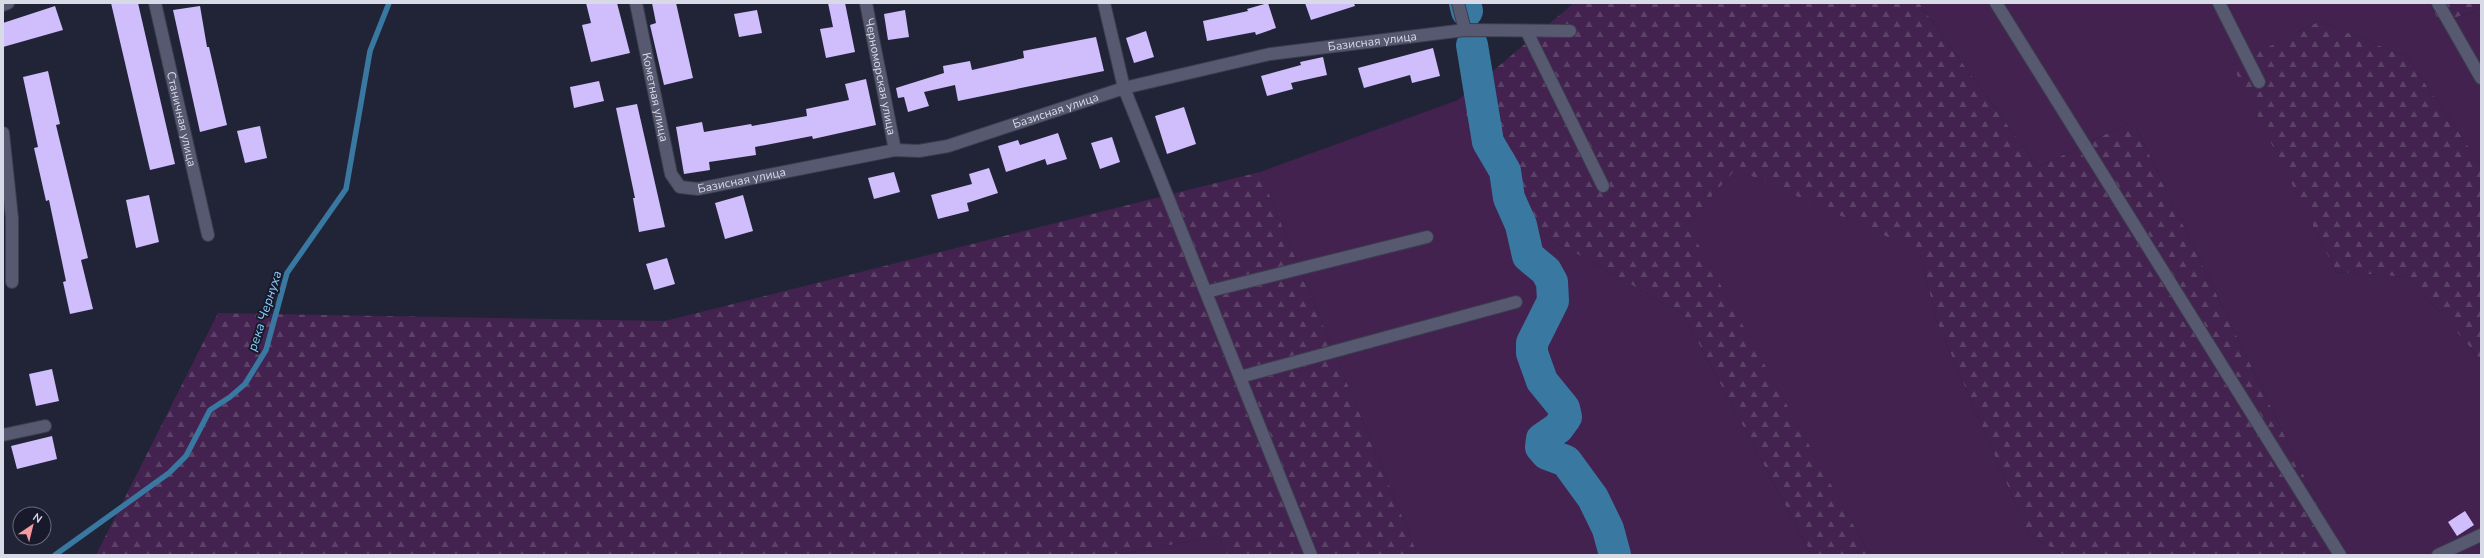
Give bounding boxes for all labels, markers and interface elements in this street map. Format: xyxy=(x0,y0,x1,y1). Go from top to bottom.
street label: Черноморская улица xyxy=(861,17,900,136)
street label: Базисная улица xyxy=(1327,28,1418,55)
street label: Кометная улица xyxy=(638,51,672,143)
street label: Станичная улица xyxy=(163,70,200,168)
street label: Базисная улица xyxy=(1010,89,1101,132)
street label: Базисная улица xyxy=(696,164,787,197)
water label: река Чернуха xyxy=(244,268,286,354)
north arrow xyxy=(12,506,52,546)
text: N xyxy=(30,510,45,527)

